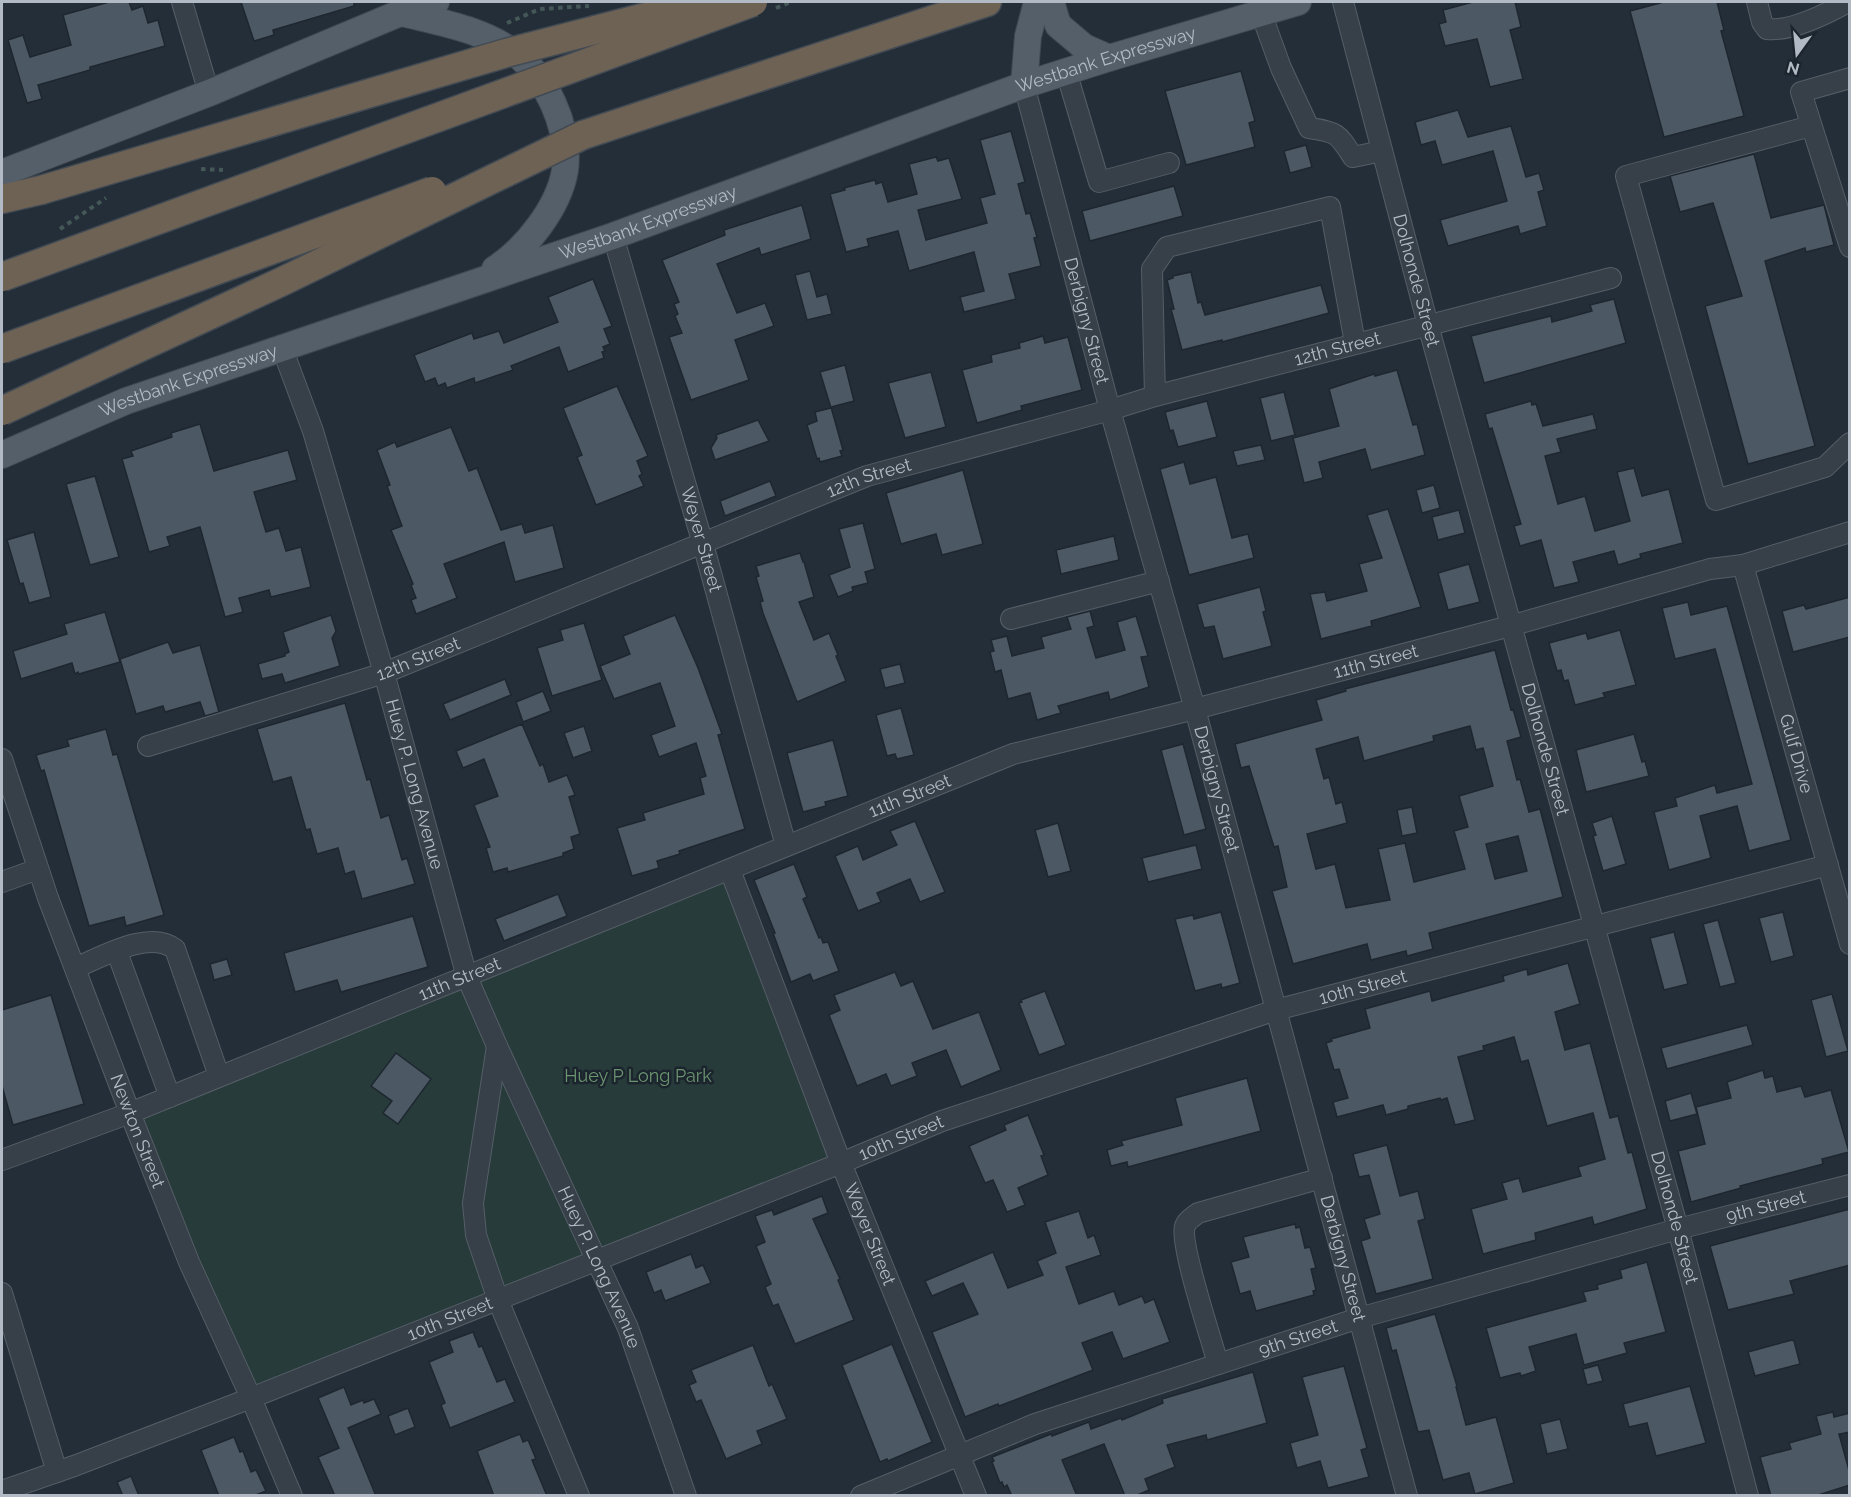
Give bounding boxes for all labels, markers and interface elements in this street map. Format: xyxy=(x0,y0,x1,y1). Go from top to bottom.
street label: Westbank Expressway xyxy=(1013,22,1198,97)
north arrow xyxy=(1767,24,1827,84)
text: N xyxy=(1785,57,1802,79)
street label: Westbank Expressway xyxy=(556,180,740,263)
street label: Dolhonde Street xyxy=(1389,212,1445,349)
street label: Derbigny Street xyxy=(1060,255,1114,386)
street label: 12th Street xyxy=(1292,327,1383,370)
street label: Westbank Expressway xyxy=(96,339,280,421)
street label: 12th Street xyxy=(823,453,913,501)
street label: Weyer Street xyxy=(677,484,727,594)
street label: 12th Street xyxy=(374,632,463,685)
street label: 11th Street xyxy=(1331,640,1420,682)
street label: Dolhonde Street xyxy=(1517,680,1574,818)
street label: Huey P. Long Avenue xyxy=(382,696,448,872)
street label: Gulf Drive xyxy=(1776,711,1818,796)
street label: Derbigny Street xyxy=(1190,723,1244,855)
street label: 11th Street xyxy=(865,770,953,822)
street label: 11th Street xyxy=(415,953,503,1005)
street label: 10th Street xyxy=(1317,965,1409,1008)
park label: Huey P Long Park xyxy=(564,1065,712,1086)
street label: Newton Street xyxy=(106,1071,170,1191)
street label: 10th Street xyxy=(855,1111,946,1164)
street label: Dolhonde Street xyxy=(1647,1149,1703,1286)
street label: Weyer Street xyxy=(840,1180,900,1288)
street label: Huey P. Long Avenue xyxy=(554,1183,645,1351)
street label: 9th Street xyxy=(1724,1186,1808,1226)
street label: Derbigny Street xyxy=(1316,1193,1371,1324)
street label: 10th Street xyxy=(404,1292,495,1345)
street label: 9th Street xyxy=(1256,1315,1340,1360)

